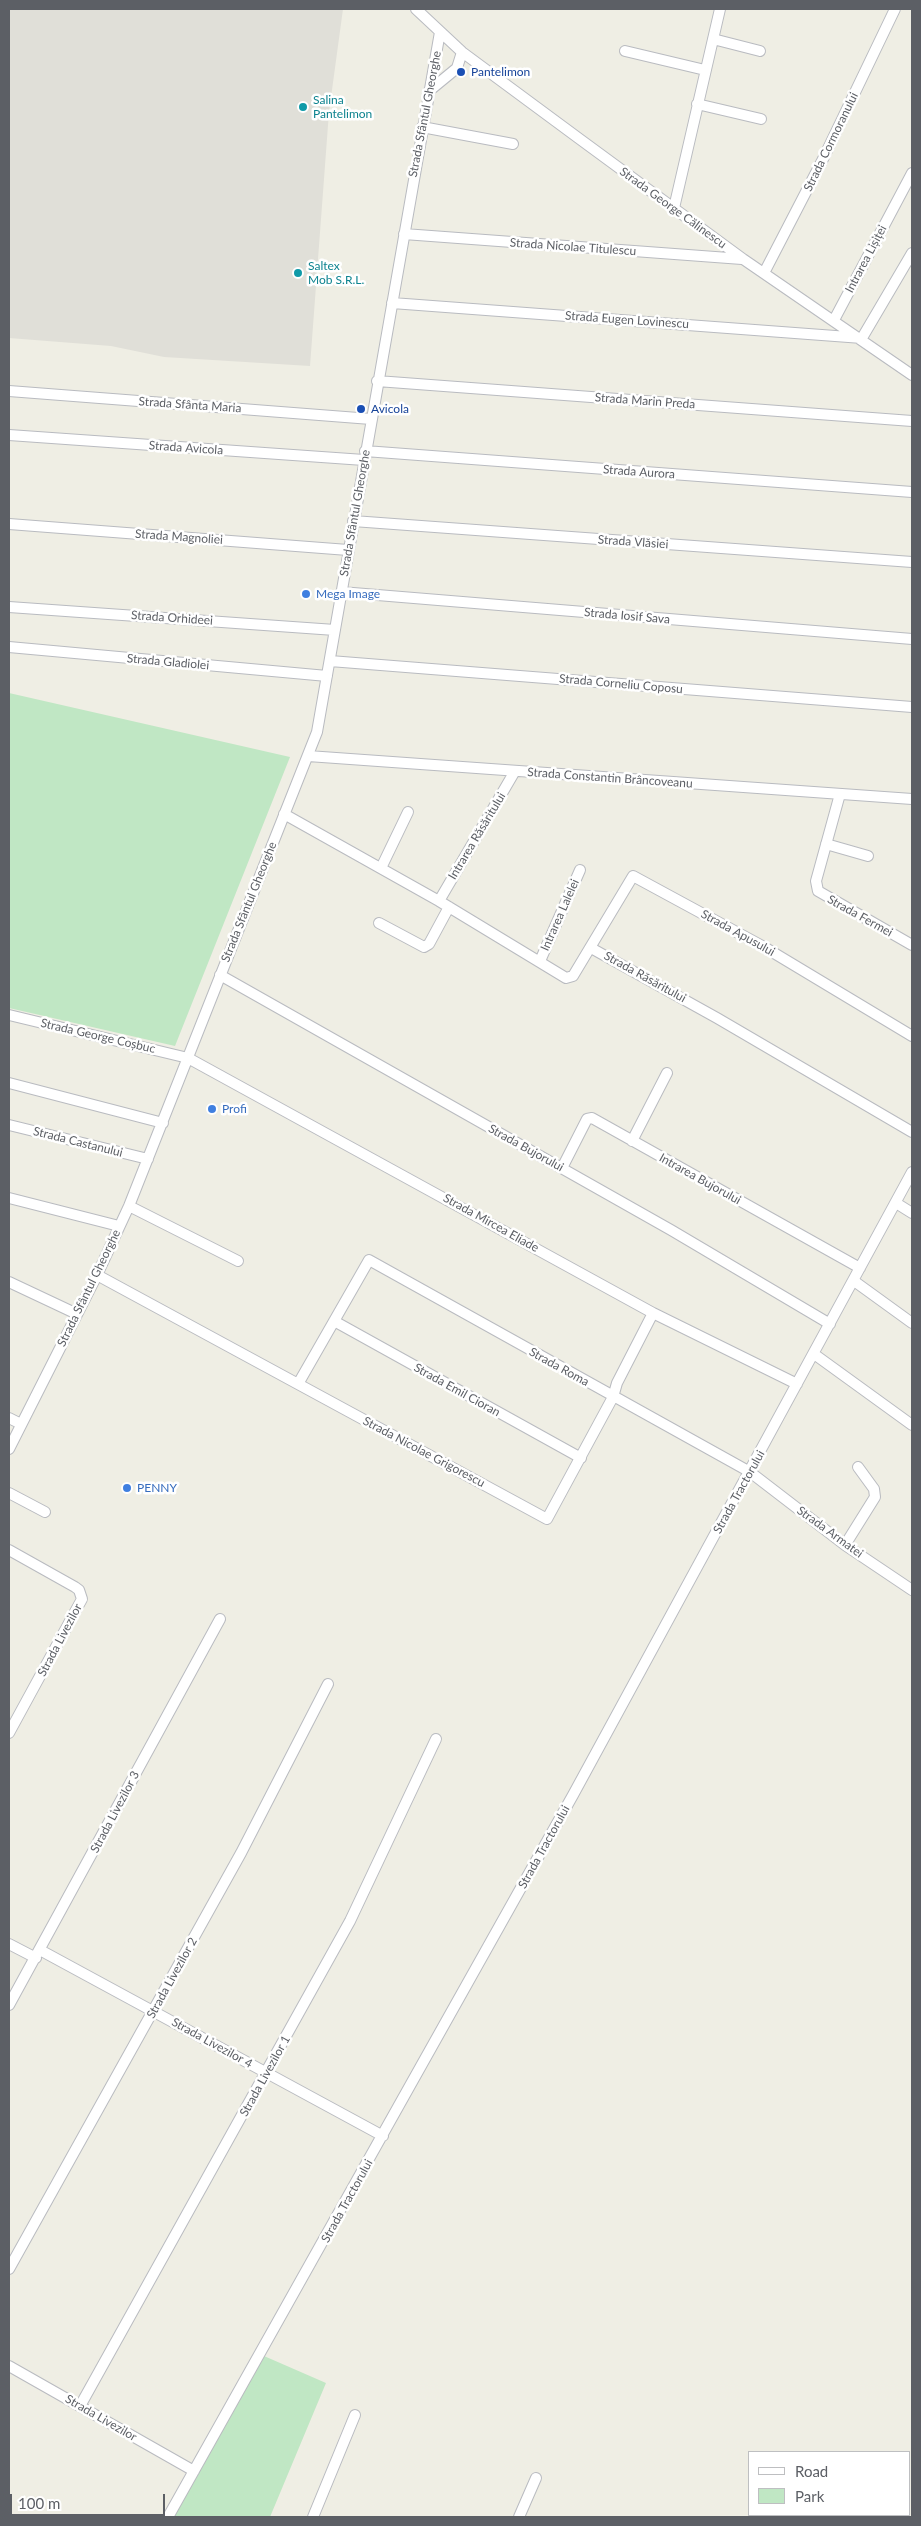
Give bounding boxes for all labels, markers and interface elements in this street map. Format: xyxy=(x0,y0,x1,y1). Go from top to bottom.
street label: Strada Sfântul Gheorghe xyxy=(406,50,444,178)
place label: Pantelimon xyxy=(471,65,530,79)
marker: Pantelimon xyxy=(455,66,467,78)
street label: Strada Cormoranului xyxy=(801,90,861,194)
place label: Salina Pantelimon xyxy=(313,93,372,121)
marker: Salina Pantelimon xyxy=(297,101,309,113)
street label: Strada George Călinescu xyxy=(617,164,729,252)
street label: Intrarea Lișiței xyxy=(842,223,890,295)
street label: Strada Nicolae Titulescu xyxy=(509,235,637,259)
place label: Saltex Mob S.R.L. xyxy=(308,259,364,287)
marker: Saltex Mob S.R.L. xyxy=(292,267,304,279)
street label: Strada Eugen Lovinescu xyxy=(565,308,689,332)
street label: Strada Marin Preda xyxy=(594,390,696,412)
street label: Strada Sfânta Maria xyxy=(138,394,242,416)
place label: Avicola xyxy=(371,402,409,416)
marker: Avicola xyxy=(355,403,367,415)
street label: Strada Avicola xyxy=(148,438,224,458)
street label: Strada Sfântul Gheorghe xyxy=(337,448,373,578)
street label: Strada Aurora xyxy=(602,462,676,482)
street label: Strada Magnoliei xyxy=(135,527,223,547)
street label: Strada Vlăsiei xyxy=(597,532,669,552)
place label: Mega Image xyxy=(316,587,380,601)
marker: Mega Image xyxy=(300,588,312,600)
street label: Strada Iosif Sava xyxy=(583,605,671,627)
street label: Strada Orhideei xyxy=(130,608,214,628)
street label: Strada Gladiolei xyxy=(126,651,210,673)
street label: Strada Corneliu Coposu xyxy=(558,671,684,697)
street label: Strada Constantin Brâncoveanu xyxy=(527,765,693,791)
street label: Intrarea Răsăritului xyxy=(445,790,509,882)
street label: Strada Sfântul Gheorghe xyxy=(218,840,280,964)
street label: Intrarea Lalelei xyxy=(538,877,582,953)
street label: Strada Fermei xyxy=(825,892,895,940)
street label: Strada Apusului xyxy=(699,907,777,959)
street label: Strada Răsăritului xyxy=(601,948,689,1006)
street label: Strada George Coșbuc xyxy=(39,1016,157,1056)
place label: Profi xyxy=(222,1102,247,1116)
marker: Profi xyxy=(206,1103,218,1115)
street label: Strada Bujorului xyxy=(486,1121,566,1175)
street label: Strada Castanului xyxy=(32,1124,124,1160)
street label: Intrarea Bujorului xyxy=(657,1151,743,1207)
street label: Strada Mircea Eliade xyxy=(441,1191,541,1255)
street label: Strada Sfântul Gheorghe xyxy=(54,1227,124,1349)
street label: Strada Roma xyxy=(527,1345,591,1389)
street label: Strada Emil Cioran xyxy=(411,1360,503,1420)
street label: Strada Nicolae Grigorescu xyxy=(361,1414,487,1490)
street label: Strada Tractorului xyxy=(710,1448,768,1536)
place label: PENNY xyxy=(137,1481,177,1495)
marker: PENNY xyxy=(121,1482,133,1494)
street label: Strada Armatei xyxy=(794,1503,866,1561)
street label: Strada Livezilor xyxy=(35,1601,85,1679)
street label: Strada Livezilor 3 xyxy=(87,1769,143,1855)
street label: Strada Tractorului xyxy=(515,1803,573,1891)
street label: Strada Livezilor 2 xyxy=(144,1935,200,2021)
street label: Strada Livezilor 4 xyxy=(169,2015,255,2071)
street label: Strada Livezilor 1 xyxy=(237,2033,293,2119)
street label: Strada Tractorului xyxy=(318,2157,376,2245)
street label: Strada Livezilor xyxy=(63,2392,139,2444)
legend xyxy=(748,2451,911,2516)
text: Road xyxy=(795,2462,828,2480)
scale bar xyxy=(12,2484,168,2516)
text: Park xyxy=(795,2487,824,2505)
text: 100 m xyxy=(18,2494,60,2512)

